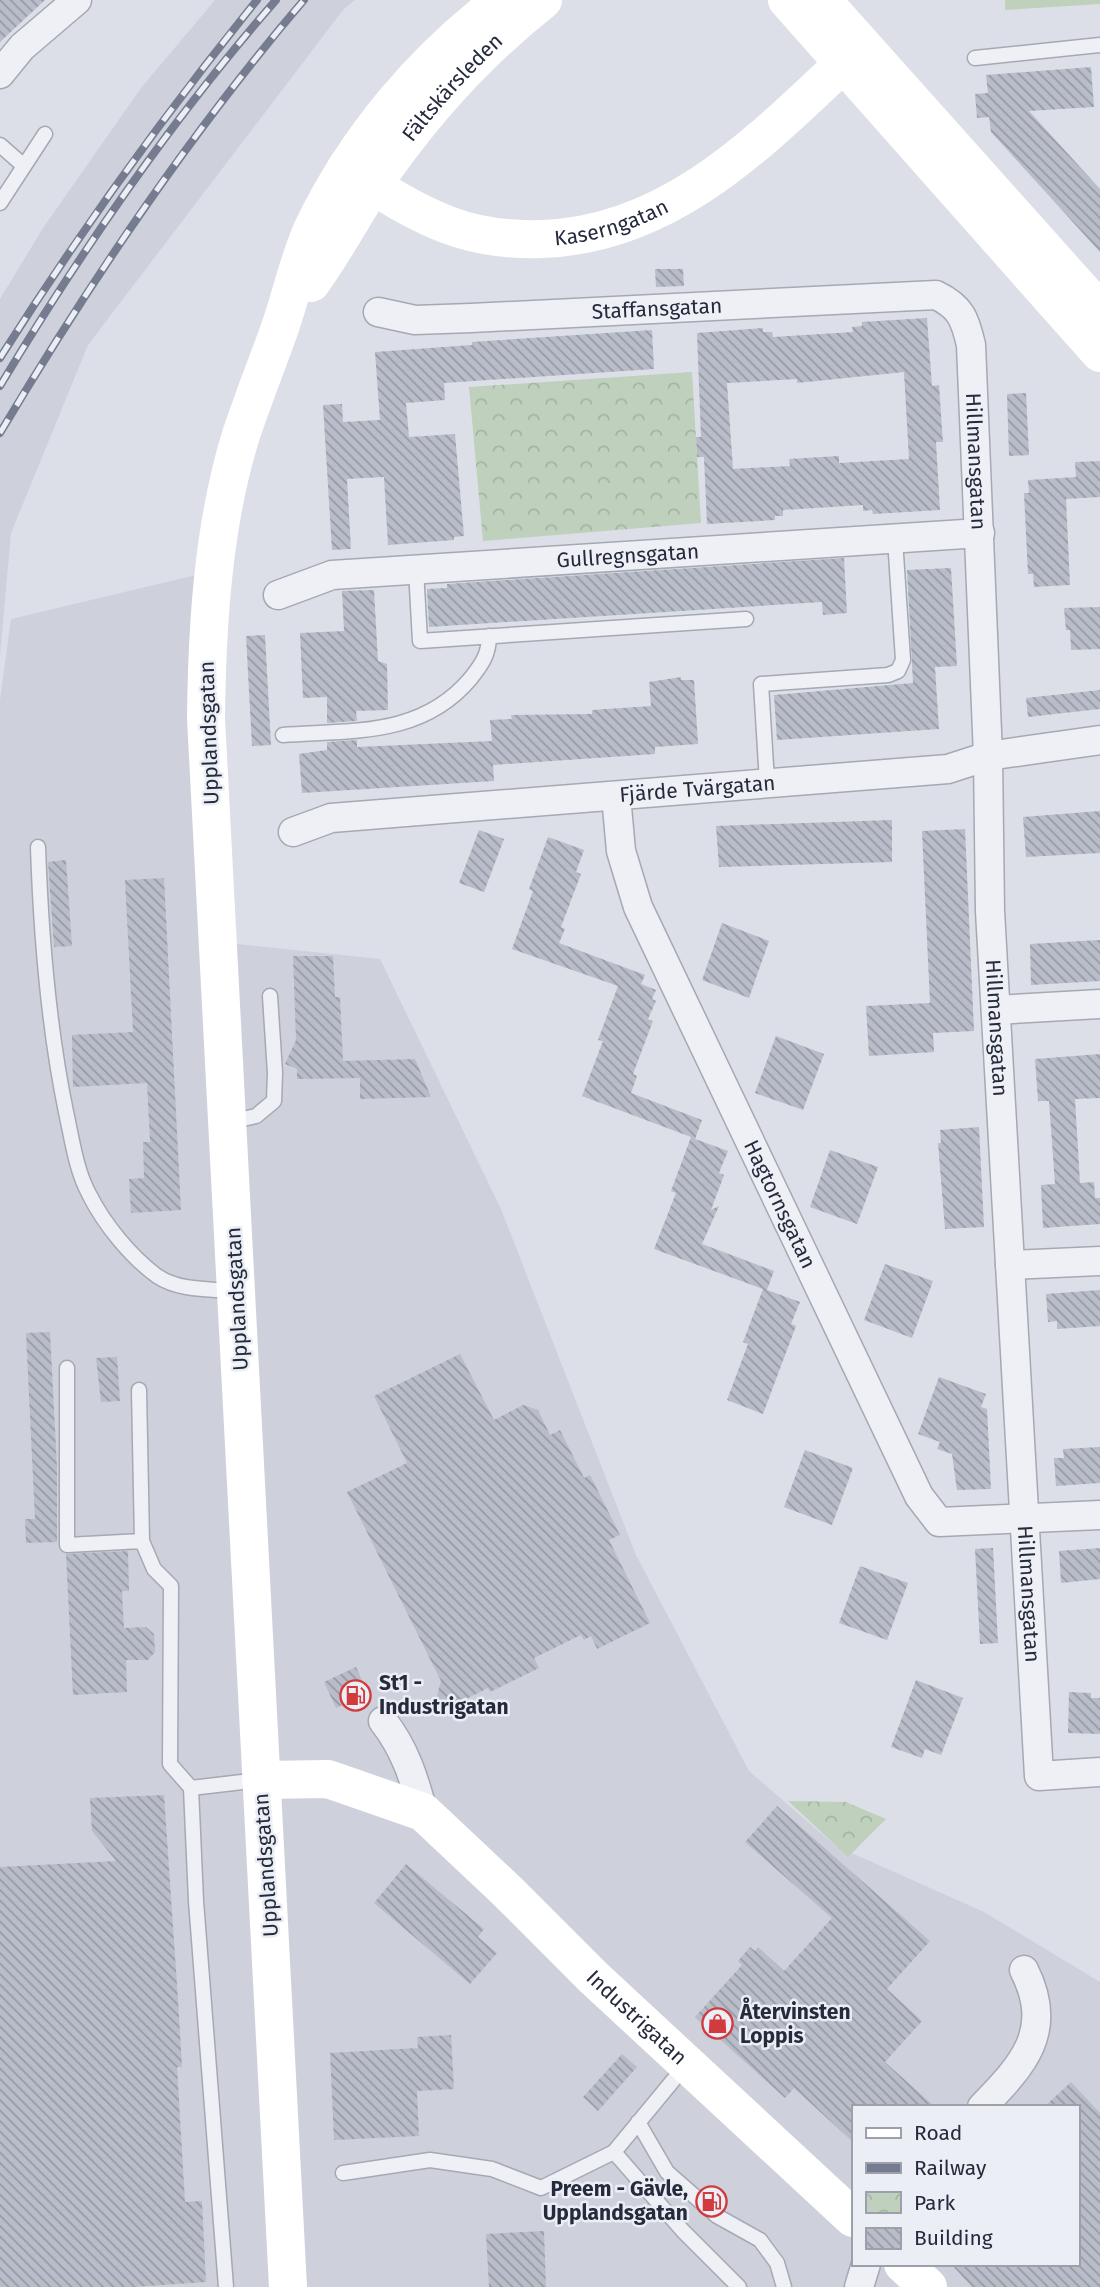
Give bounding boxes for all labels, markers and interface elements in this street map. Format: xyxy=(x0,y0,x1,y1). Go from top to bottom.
street label: Fältskärsleden xyxy=(397,28,508,147)
street label: Kaserngatan xyxy=(553,193,673,251)
street label: Staffansgatan xyxy=(591,293,723,325)
street label: Hillmansgatan xyxy=(960,392,992,530)
street label: Gullregnsgatan xyxy=(556,538,700,573)
street label: Upplandsgatan xyxy=(193,661,225,805)
street label: Fjärde Tvärgatan xyxy=(618,770,776,808)
street label: Hillmansgatan xyxy=(980,959,1013,1097)
street label: Hagtornsgatan xyxy=(738,1136,822,1273)
street label: Upplandsgatan xyxy=(220,1226,254,1372)
street label: Hillmansgatan xyxy=(1012,1525,1046,1663)
place label: St1 - Industrigatan xyxy=(379,1670,509,1720)
fuel station icon: St1 - Industrigatan xyxy=(339,1678,373,1712)
street label: Upplandsgatan xyxy=(248,1792,284,1938)
street label: Industrigatan xyxy=(581,1965,692,2070)
place label: Återvinsten Loppis xyxy=(739,1997,851,2049)
shop icon: Återvinsten Loppis xyxy=(700,2007,734,2041)
legend xyxy=(852,2105,1079,2266)
text: Road xyxy=(914,2120,962,2146)
text: Railway xyxy=(914,2155,987,2181)
place label: Preem - Gävle, Upplandsgatan xyxy=(543,2176,688,2226)
fuel station icon: Preem - Gävle, Upplandsgatan xyxy=(694,2184,728,2218)
text: Park xyxy=(914,2190,956,2216)
text: Building xyxy=(914,2225,993,2251)

